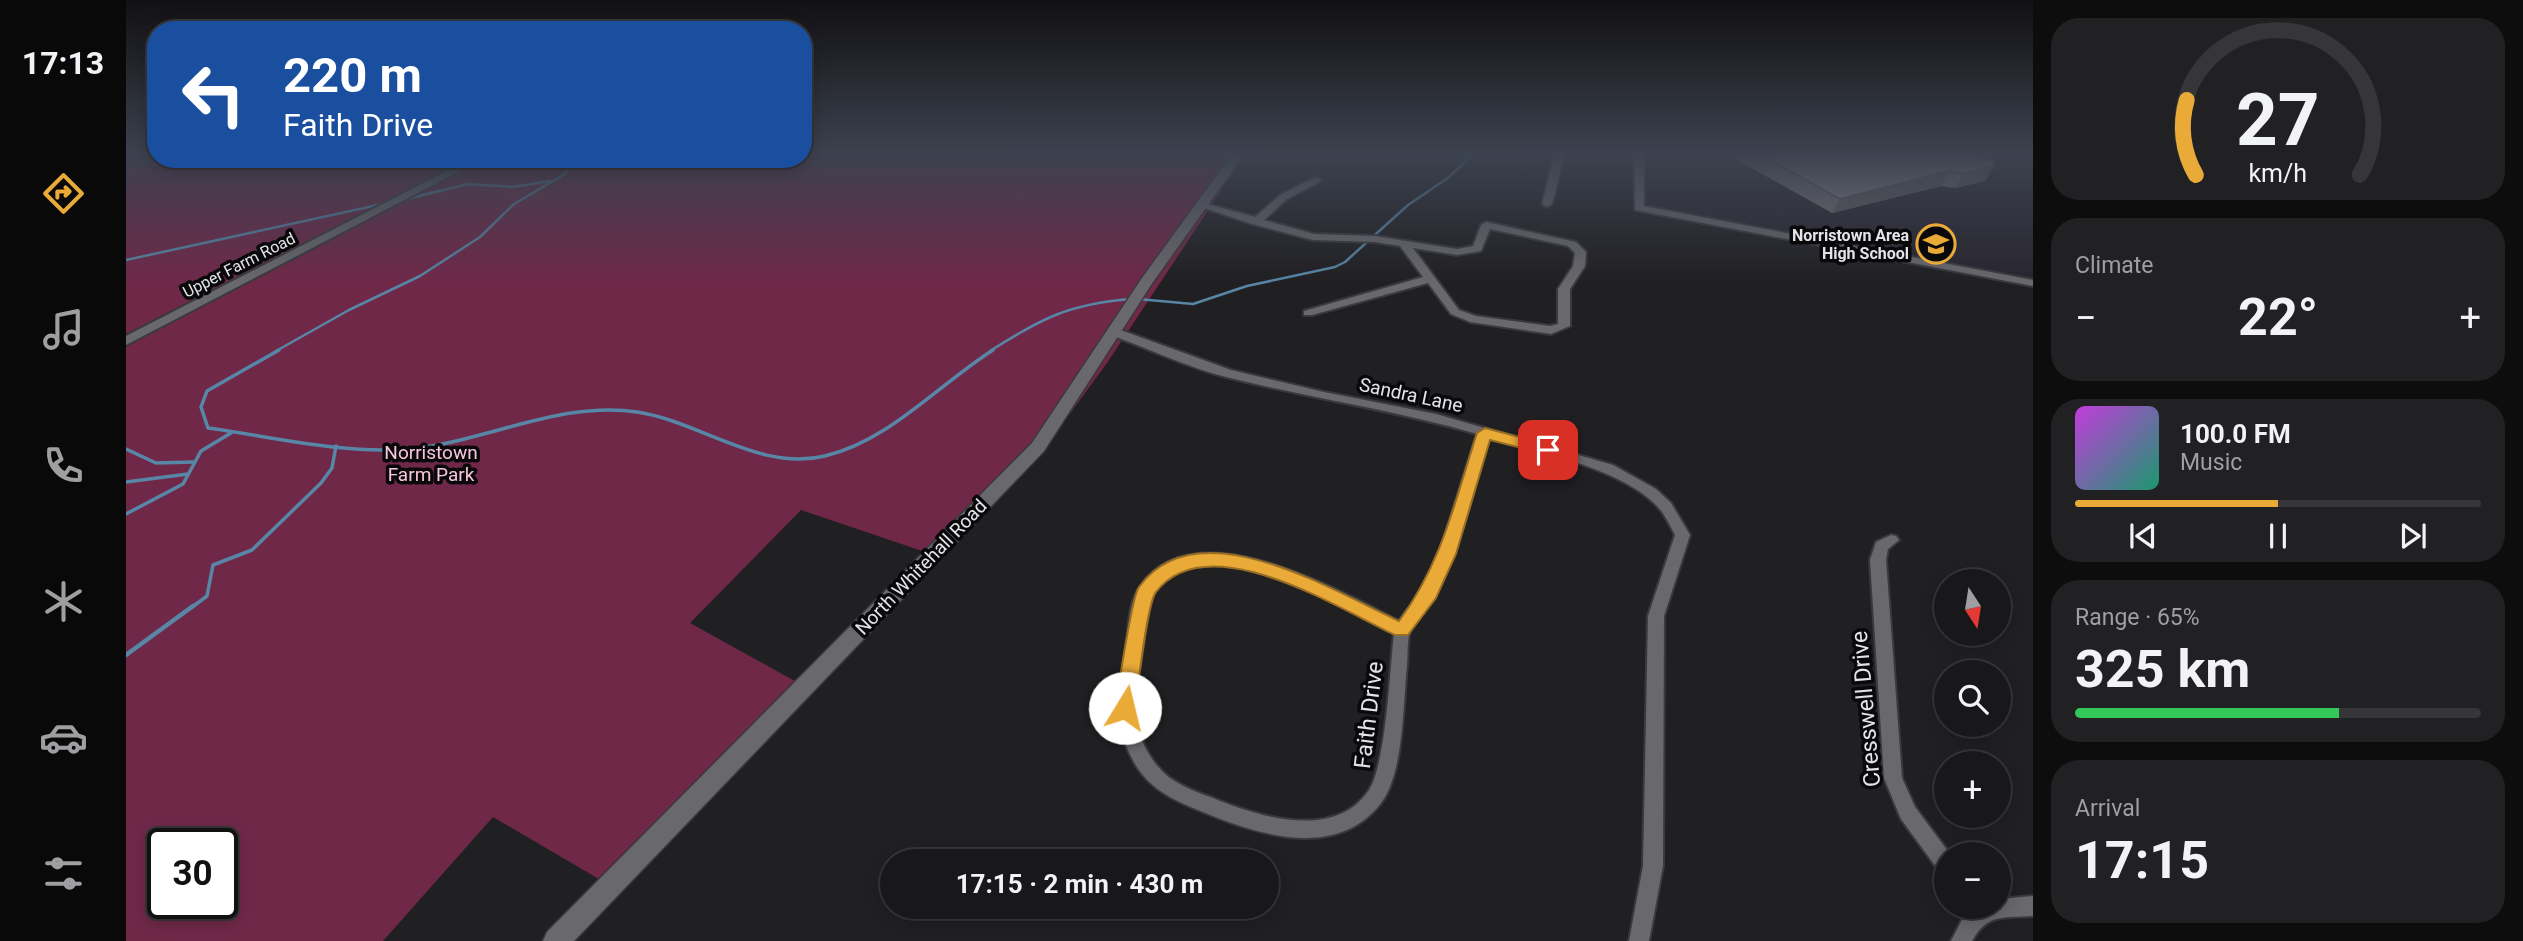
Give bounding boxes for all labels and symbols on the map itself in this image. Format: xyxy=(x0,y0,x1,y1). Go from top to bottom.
school or university icon: Norristown Area High School xyxy=(1915,223,1957,265)
place label: Norristown Area High School xyxy=(1792,226,1909,263)
street label: Upper Farm Road xyxy=(180,228,298,302)
street label: Sandra Lane xyxy=(1357,373,1465,417)
pin xyxy=(1518,420,1578,480)
park label: Norristown Farm Park xyxy=(384,441,478,486)
street label: North Whitehall Road xyxy=(850,495,992,639)
north arrow xyxy=(1934,569,2011,646)
street label: Cresswell Drive xyxy=(1846,630,1886,788)
street label: Faith Drive xyxy=(1349,660,1389,770)
position arrow xyxy=(1088,671,1162,745)
speed limit sign: 30 xyxy=(147,828,238,919)

